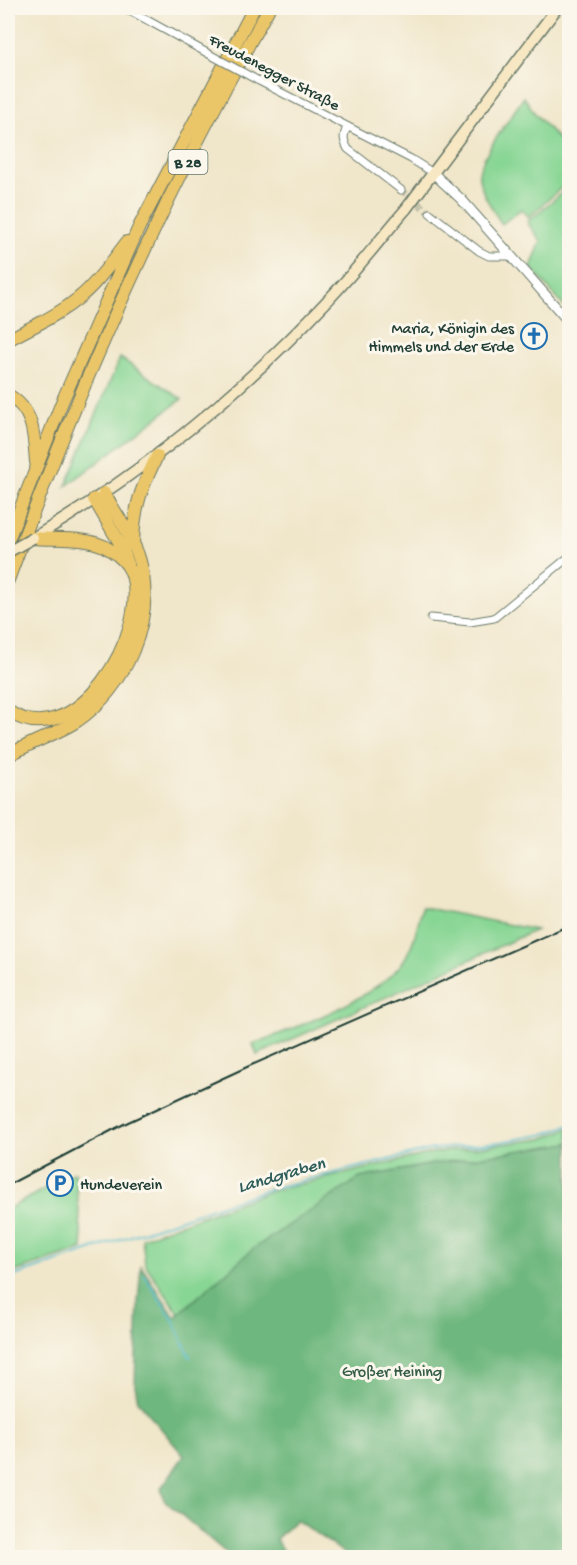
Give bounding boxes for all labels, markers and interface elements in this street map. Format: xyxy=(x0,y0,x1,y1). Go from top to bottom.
street label: Freudenegger Straße xyxy=(204,31,343,117)
road number: B 28 xyxy=(168,150,207,174)
place label: Maria, Königin des Himmels und der Erde xyxy=(369,321,515,358)
church icon: Maria, Königin des Himmels und der Erde xyxy=(519,321,549,351)
water label: Landgraben xyxy=(236,1154,328,1199)
parking icon: Hundeverein xyxy=(45,1168,75,1198)
place label: Hundeverein xyxy=(80,1177,163,1196)
park label: Großer Heining xyxy=(342,1364,442,1383)

